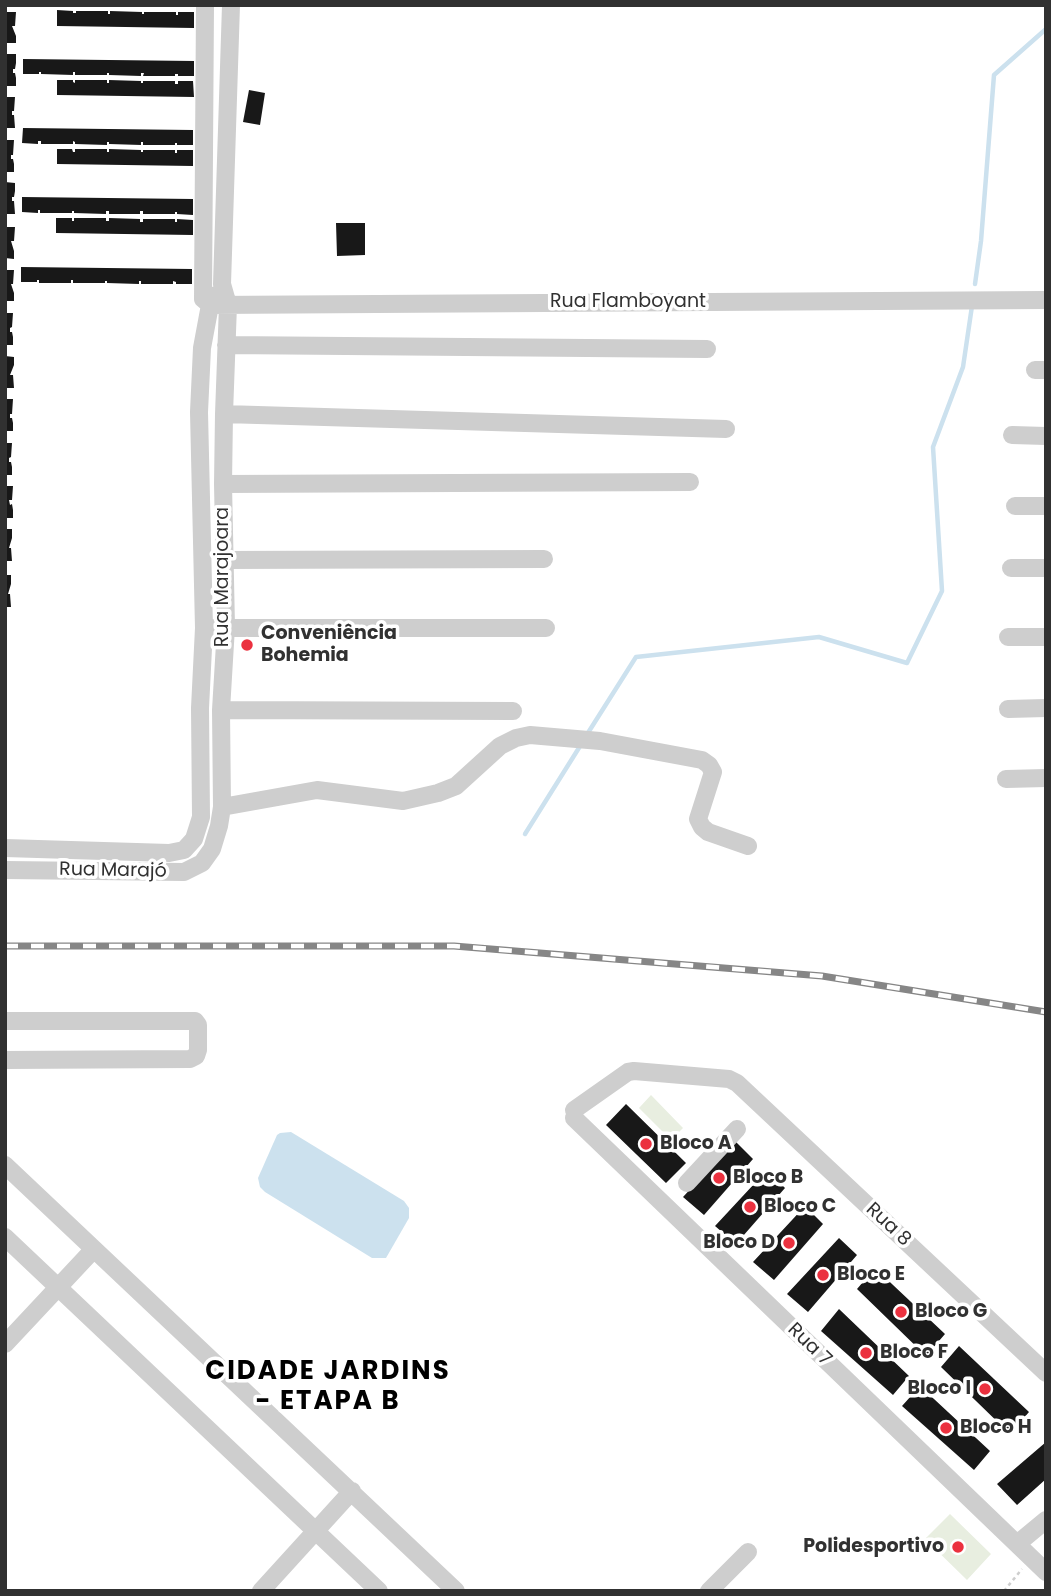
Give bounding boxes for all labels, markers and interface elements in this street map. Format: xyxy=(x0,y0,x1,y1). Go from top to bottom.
street label: Rua Flamboyant xyxy=(550,291,706,313)
street label: Rua Marajoara xyxy=(212,507,234,647)
place label: Conveniência Bohemia xyxy=(261,623,397,667)
marker: Conveniência Bohemia xyxy=(239,637,255,653)
street label: Rua Marajó xyxy=(59,859,167,883)
place label: Bloco A xyxy=(660,1133,732,1155)
marker: Bloco A xyxy=(638,1136,654,1152)
place label: Bloco B xyxy=(733,1167,803,1189)
marker: Bloco B xyxy=(711,1170,727,1186)
place label: Bloco C xyxy=(764,1196,836,1218)
street label: Rua 8 xyxy=(861,1198,915,1252)
marker: Bloco C xyxy=(742,1199,758,1215)
place label: Bloco D xyxy=(703,1232,775,1254)
marker: Bloco D xyxy=(781,1235,797,1251)
place label: Bloco E xyxy=(837,1264,905,1286)
marker: Bloco E xyxy=(815,1267,831,1283)
place label: Bloco G xyxy=(915,1301,987,1323)
marker: Bloco G xyxy=(893,1304,909,1320)
street label: Rua 7 xyxy=(782,1319,836,1371)
place label: Bloco F xyxy=(880,1342,948,1364)
marker: Bloco F xyxy=(858,1345,874,1361)
district label: CIDADE JARDINS - ETAPA B xyxy=(207,1356,449,1418)
place label: Bloco I xyxy=(908,1378,971,1400)
marker: Bloco I xyxy=(977,1381,993,1397)
place label: Bloco H xyxy=(960,1417,1032,1439)
marker: Bloco H xyxy=(938,1420,954,1436)
place label: Polidesportivo xyxy=(803,1536,944,1558)
marker: Polidesportivo xyxy=(950,1539,966,1555)

